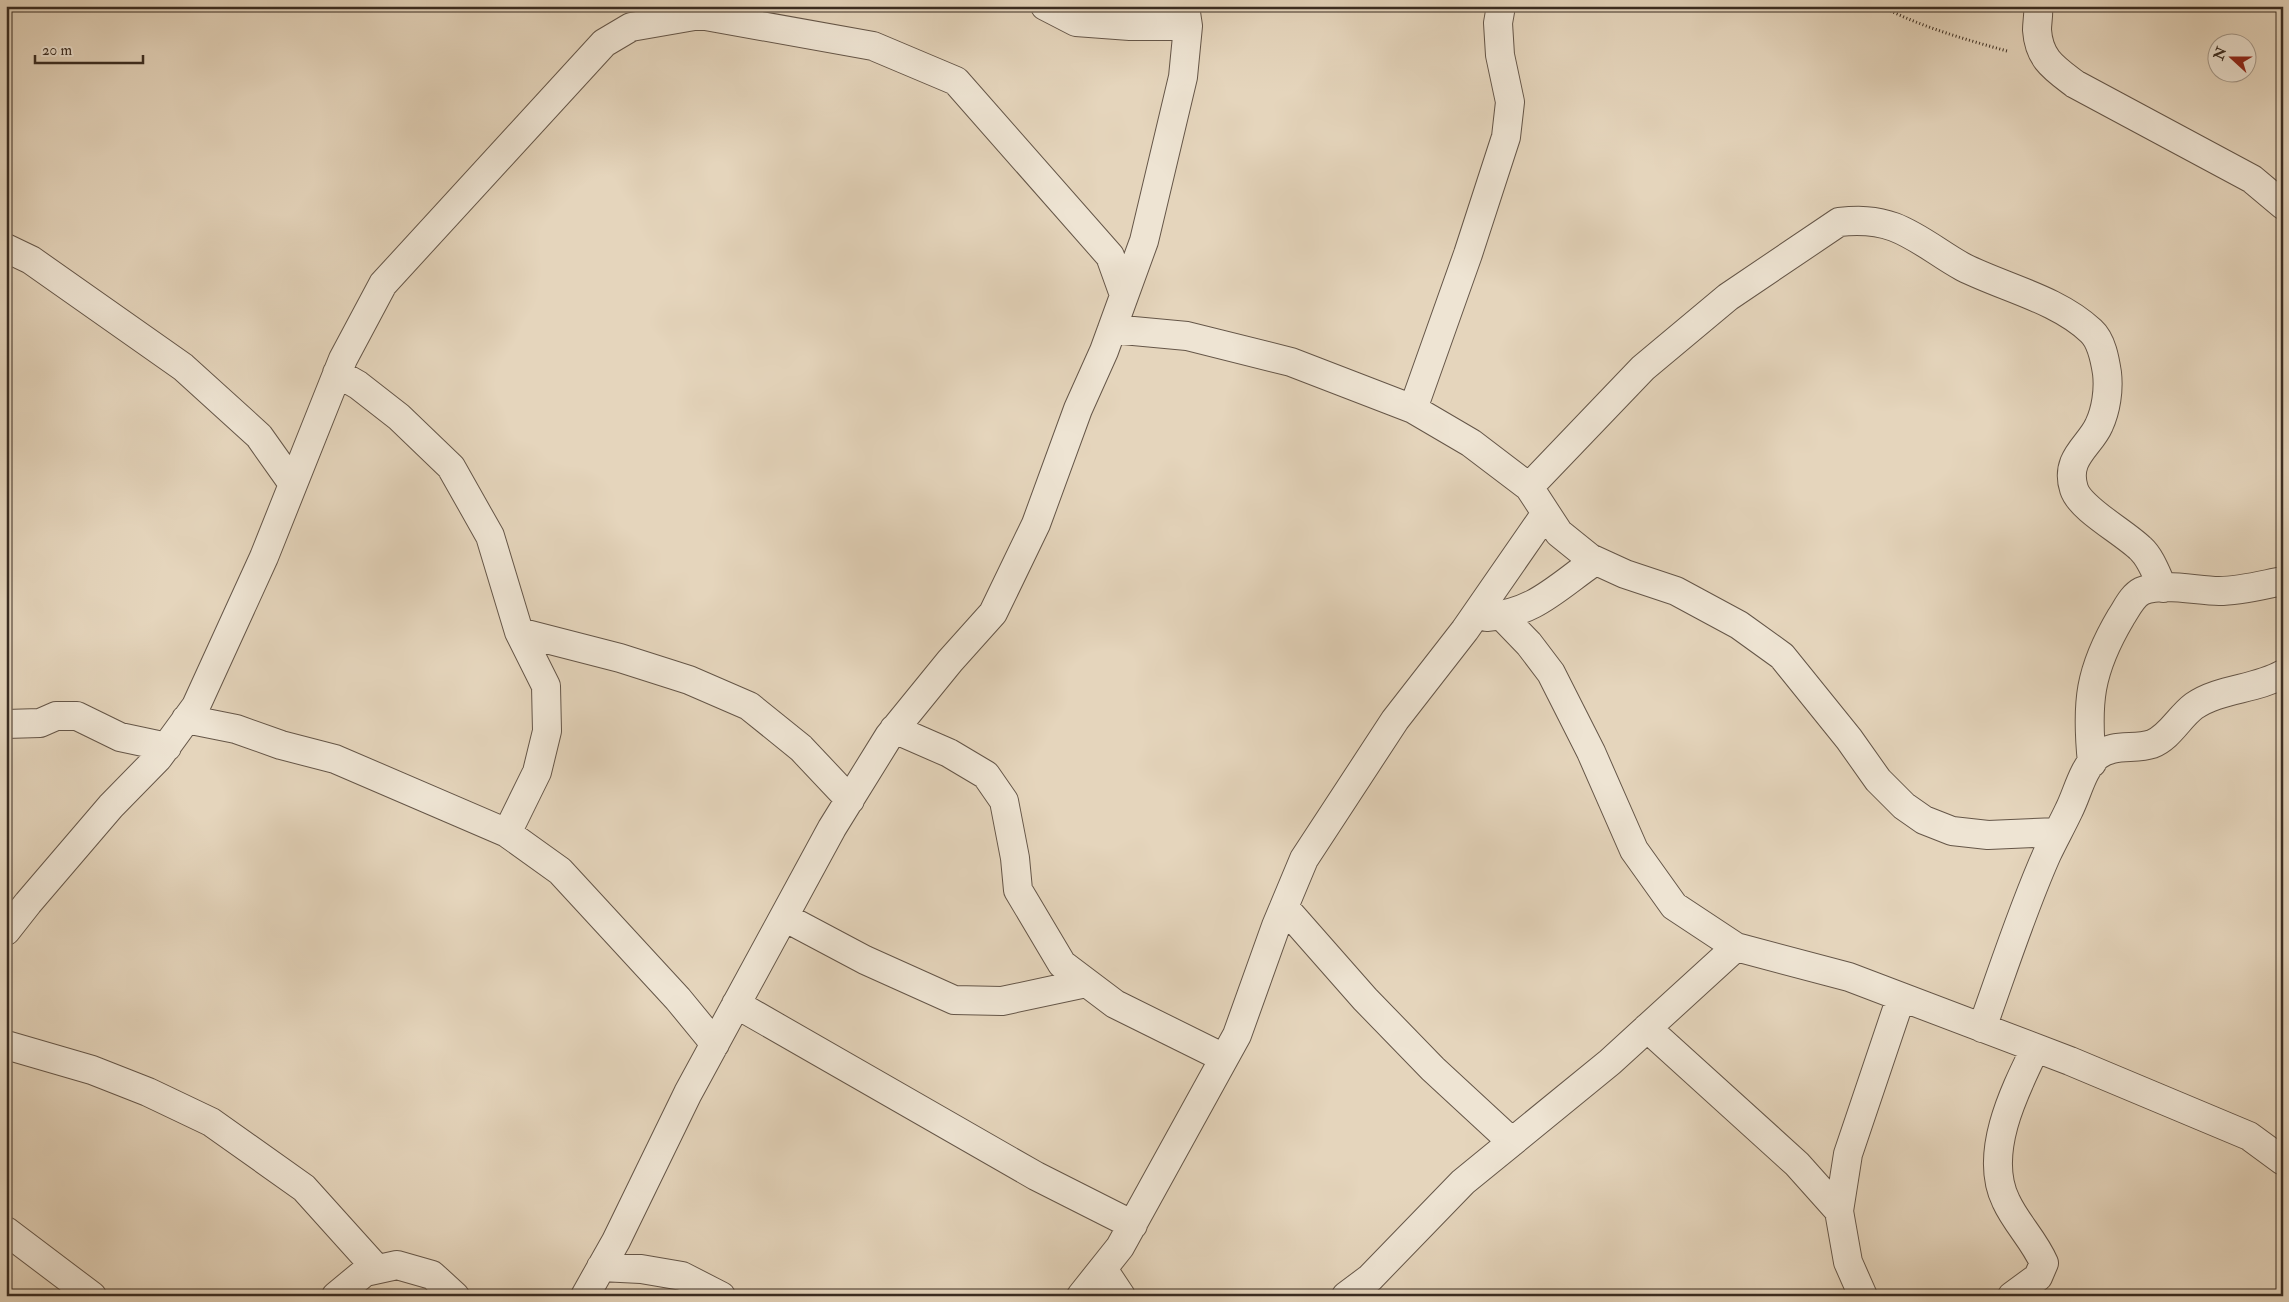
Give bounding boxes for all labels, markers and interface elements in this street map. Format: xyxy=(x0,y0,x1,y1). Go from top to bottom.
scale bar xyxy=(35,32,142,64)
north arrow xyxy=(2206,32,2256,82)
text: 20 m xyxy=(42,41,72,60)
text: N xyxy=(2210,44,2231,63)

